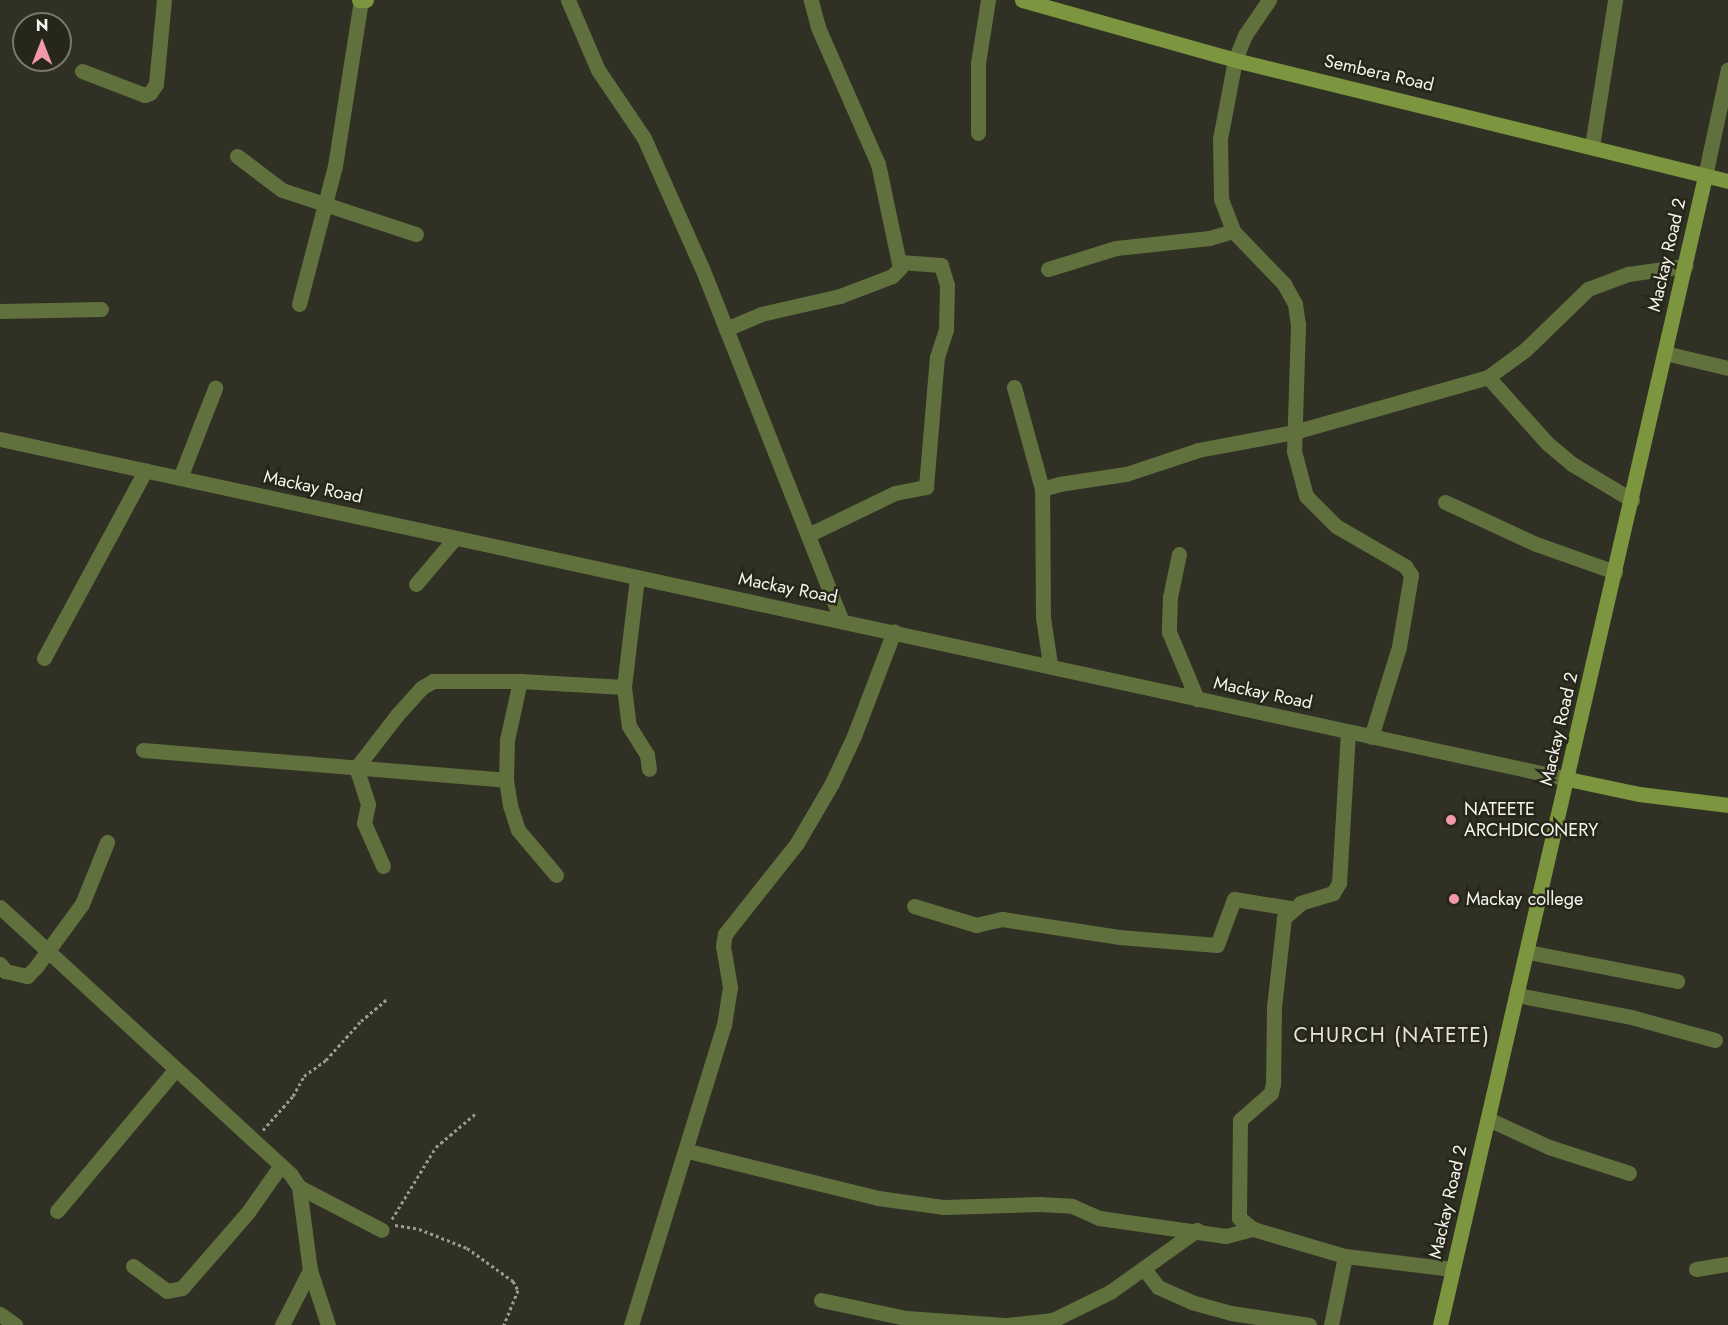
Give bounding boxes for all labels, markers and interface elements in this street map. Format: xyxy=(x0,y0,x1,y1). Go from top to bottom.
north arrow xyxy=(12,12,72,72)
text: N xyxy=(36,14,48,37)
street label: Sembera Road xyxy=(1322,50,1436,96)
street label: Mackay Road 2 xyxy=(1643,196,1691,314)
street label: Mackay Road xyxy=(262,466,364,508)
street label: Mackay Road xyxy=(737,568,839,608)
street label: Mackay Road 2 xyxy=(1535,670,1583,788)
street label: Mackay Road xyxy=(1212,672,1314,714)
place label: NATEETE ARCHDICONERY xyxy=(1464,799,1598,842)
marker: NATEETE ARCHDICONERY xyxy=(1442,811,1460,829)
place label: Mackay college xyxy=(1466,888,1583,910)
marker: Mackay college xyxy=(1447,892,1461,906)
district label: CHURCH (NATETE) xyxy=(1294,1022,1490,1048)
street label: Mackay Road 2 xyxy=(1424,1143,1472,1261)

